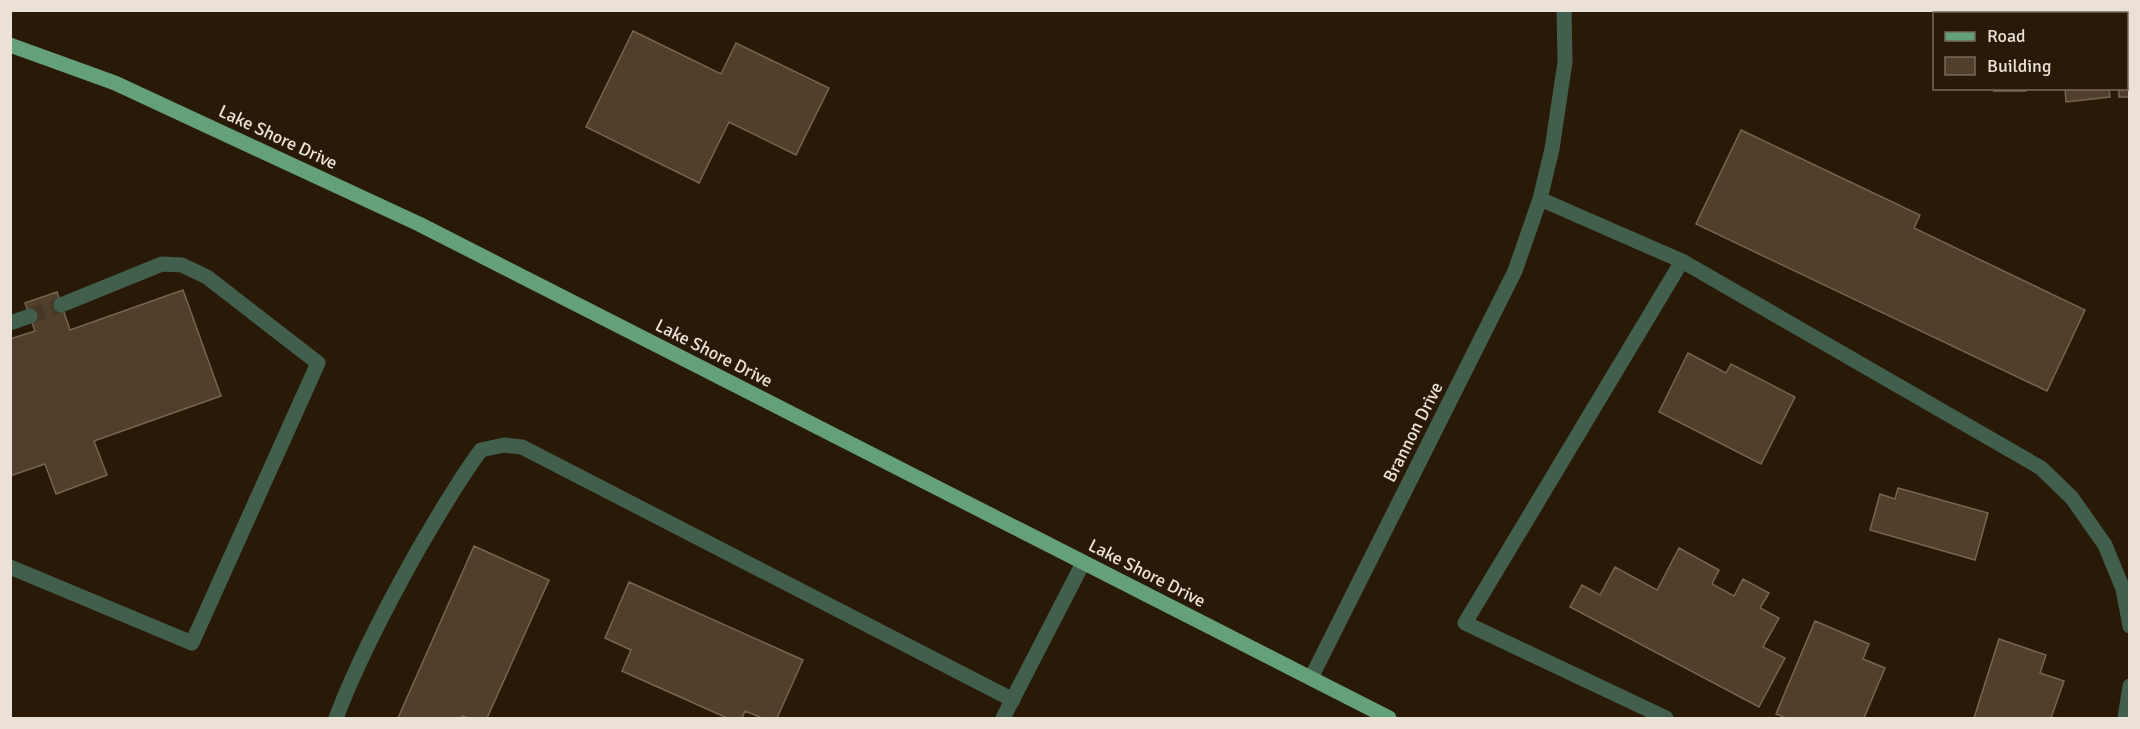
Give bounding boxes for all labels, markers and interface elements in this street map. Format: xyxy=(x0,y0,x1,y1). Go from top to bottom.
legend xyxy=(1933,12,2128,90)
text: Road xyxy=(1987,25,2026,47)
text: Building xyxy=(1987,55,2051,77)
street label: Lake Shore Drive xyxy=(215,100,341,174)
street label: Lake Shore Drive xyxy=(652,314,776,392)
street label: Brannon Drive xyxy=(1378,378,1448,486)
street label: Lake Shore Drive xyxy=(1085,534,1209,612)

